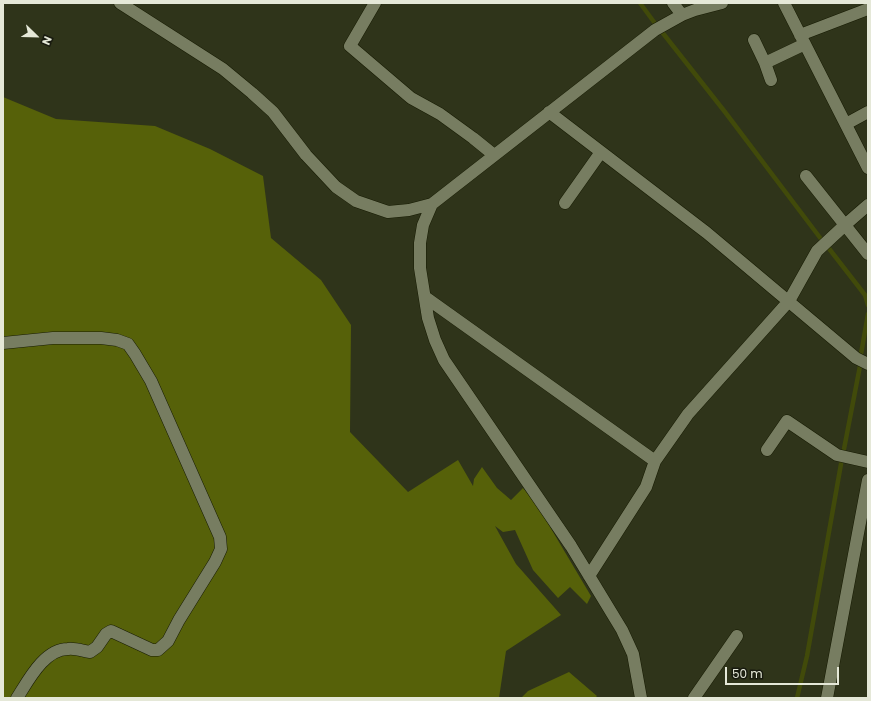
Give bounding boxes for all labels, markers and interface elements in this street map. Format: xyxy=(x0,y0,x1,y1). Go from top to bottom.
north arrow xyxy=(16,16,56,56)
text: N xyxy=(38,34,56,48)
scale bar xyxy=(727,659,841,685)
text: 50 m xyxy=(732,665,763,682)

